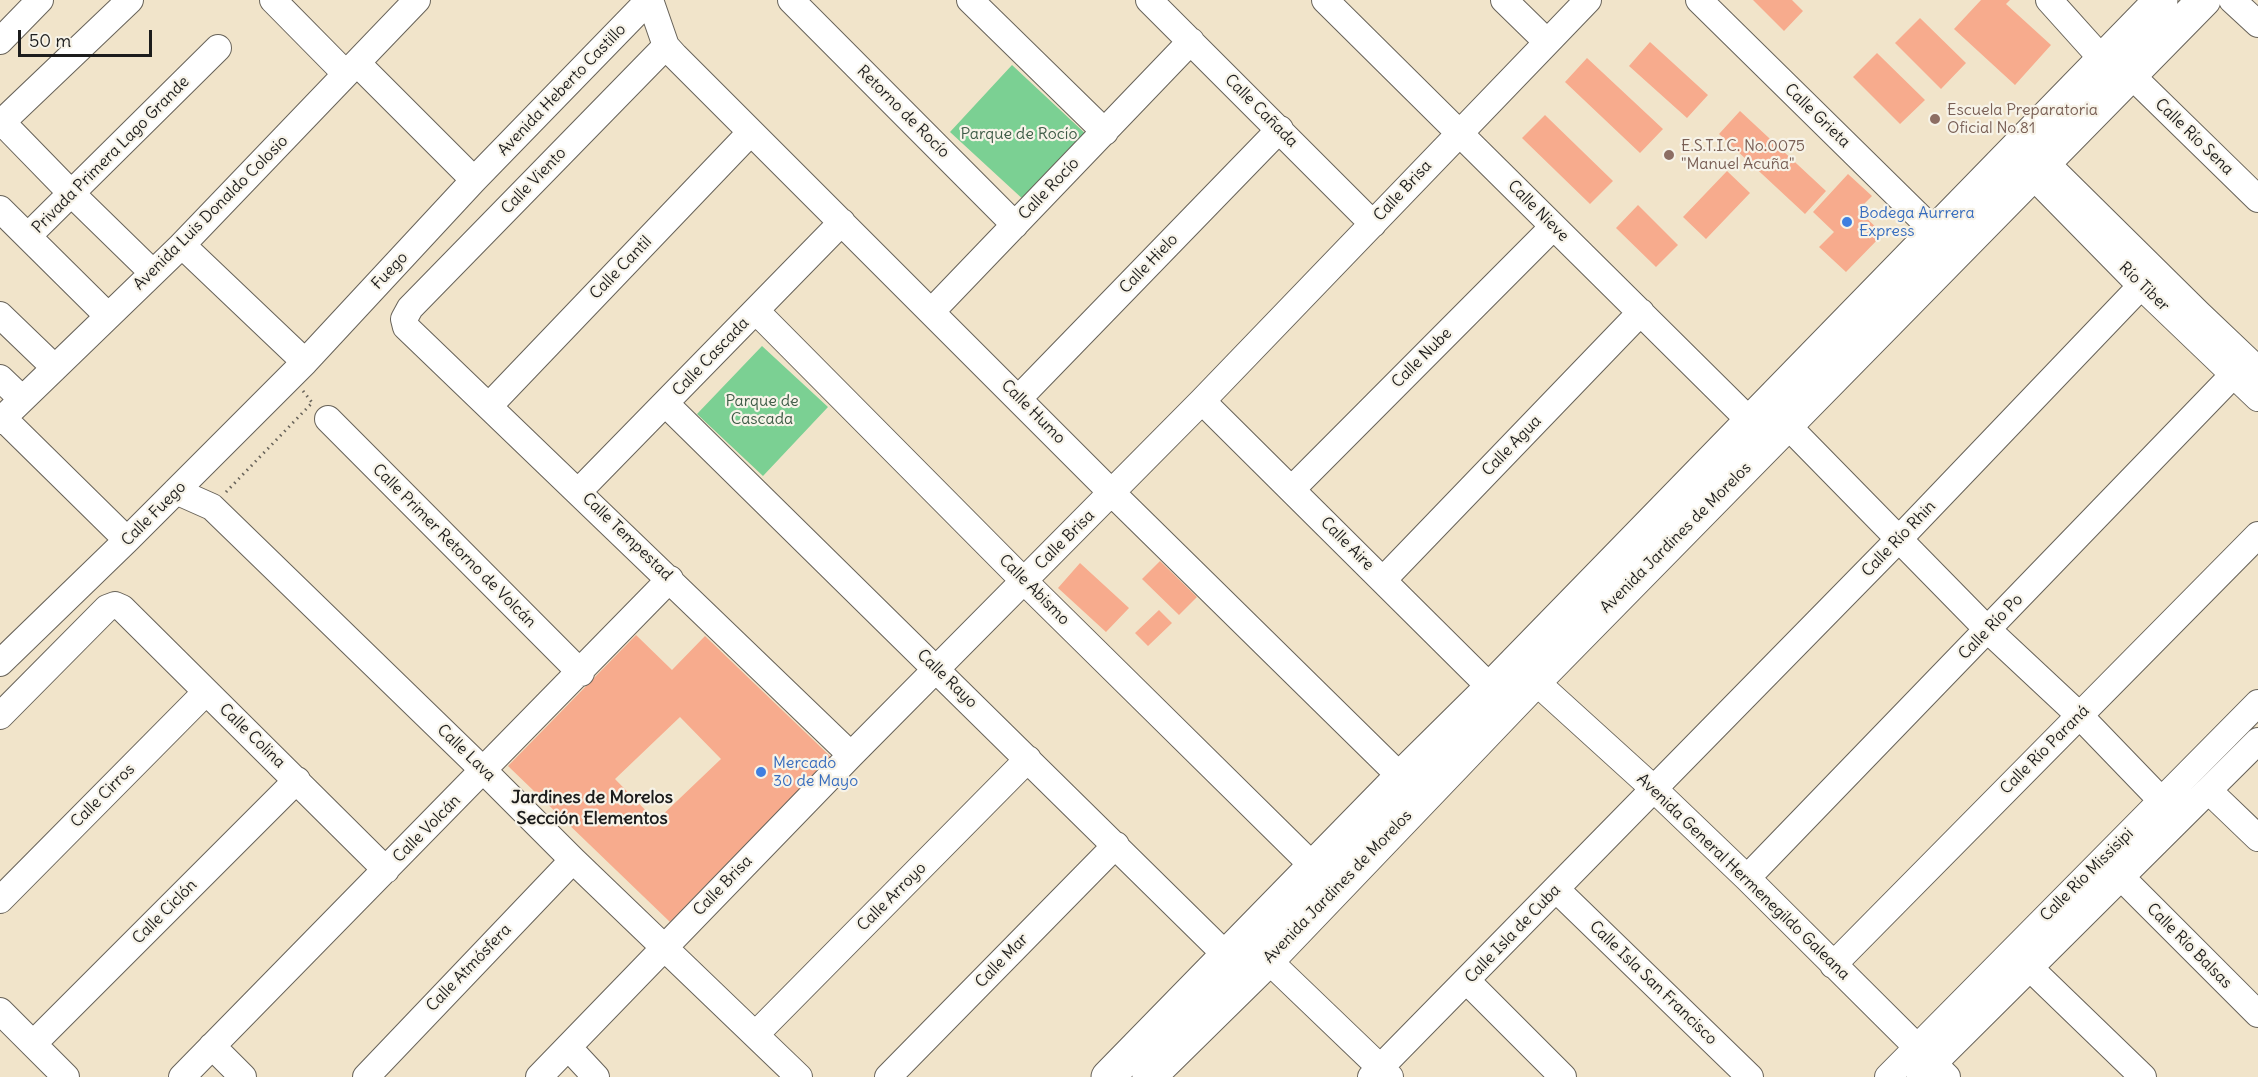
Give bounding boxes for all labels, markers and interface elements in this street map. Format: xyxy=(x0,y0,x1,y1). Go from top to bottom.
scale bar xyxy=(21,18,154,56)
street label: Avenida Heberto Castillo xyxy=(494,20,630,160)
text: 50 m xyxy=(29,29,71,52)
street label: Retorno de Rocío xyxy=(853,62,953,162)
street label: Calle Cañada xyxy=(1220,70,1302,152)
street label: Privada Primera Lago Grande xyxy=(28,72,194,238)
street label: Calle Grieta xyxy=(1780,80,1854,152)
street label: Calle Río Sena xyxy=(2151,95,2237,179)
place label: Escuela Preparatoria Oficial No.81 xyxy=(1947,100,2098,138)
marker: Escuela Preparatoria Oficial No.81 xyxy=(1928,112,1942,126)
park label: Parque de Rocío xyxy=(961,124,1077,144)
street label: Avenida Luis Donaldo Colosio xyxy=(130,132,292,294)
place label: E.S.T.I.C. No.0075 "Manuel Acuña" xyxy=(1681,136,1805,174)
street label: Calle Viento xyxy=(498,144,570,218)
marker: E.S.T.I.C. No.0075 "Manuel Acuña" xyxy=(1662,148,1676,162)
street label: Calle Rocío xyxy=(1015,154,1083,224)
street label: Calle Brisa xyxy=(1370,157,1436,225)
street label: Calle Nieve xyxy=(1503,176,1573,246)
place label: Bodega Aurrera Express xyxy=(1859,203,1975,241)
marker: Bodega Aurrera Express xyxy=(1840,215,1854,229)
street label: Calle Hielo xyxy=(1116,230,1182,298)
street label: Calle Cantil xyxy=(586,232,656,304)
street label: Fuego xyxy=(368,248,412,294)
street label: Río Tiber xyxy=(2115,258,2173,316)
street label: Calle Cascada xyxy=(669,314,753,400)
street label: Calle Nube xyxy=(1388,324,1456,392)
street label: Calle Humo xyxy=(997,376,1069,448)
park label: Parque de Cascada xyxy=(725,391,799,429)
street label: Calle Agua xyxy=(1478,412,1546,480)
street label: Avenida Jardines de Morelos xyxy=(1597,459,1755,617)
street label: Calle Primer Retorno de Volcán xyxy=(368,460,540,632)
street label: Calle Fuego xyxy=(118,478,190,550)
street label: Calle Tempestad xyxy=(578,489,676,585)
street label: Calle Río Rhin xyxy=(1858,497,1940,581)
street label: Calle Brisa xyxy=(1031,506,1099,574)
street label: Calle Aire xyxy=(1316,513,1378,575)
street label: Calle Abismo xyxy=(995,551,1073,629)
street label: Calle Río Po xyxy=(1955,590,2027,664)
street label: Calle Rayo xyxy=(913,646,981,712)
street label: Calle Colina xyxy=(215,700,289,772)
street label: Calle Río Paraná xyxy=(1997,702,2093,798)
street label: Calle Lava xyxy=(433,721,499,785)
place label: Mercado 30 de Mayo xyxy=(773,753,858,791)
street label: Calle Cirros xyxy=(67,760,139,832)
marker: Mercado 30 de Mayo xyxy=(754,765,768,779)
street label: Avenida General Hermenegildo Galeana xyxy=(1633,770,1853,984)
district label: Jardines de Morelos Sección Elementos xyxy=(511,787,673,830)
street label: Calle Volcán xyxy=(389,791,465,867)
street label: Avenida Jardines de Morelos xyxy=(1260,806,1416,968)
street label: Calle Río Missisipi xyxy=(2036,824,2138,926)
street label: Calle Brisa xyxy=(690,852,756,920)
street label: Calle Arroyo xyxy=(854,859,930,935)
street label: Calle Ciclón xyxy=(129,876,201,948)
street label: Calle Isla de Cuba xyxy=(1461,881,1565,987)
street label: Calle Río Balsas xyxy=(2142,899,2236,993)
street label: Calle Isla San Francisco xyxy=(1585,917,1721,1049)
street label: Calle Atmósfera xyxy=(423,920,515,1016)
street label: Calle Mar xyxy=(972,930,1032,992)

